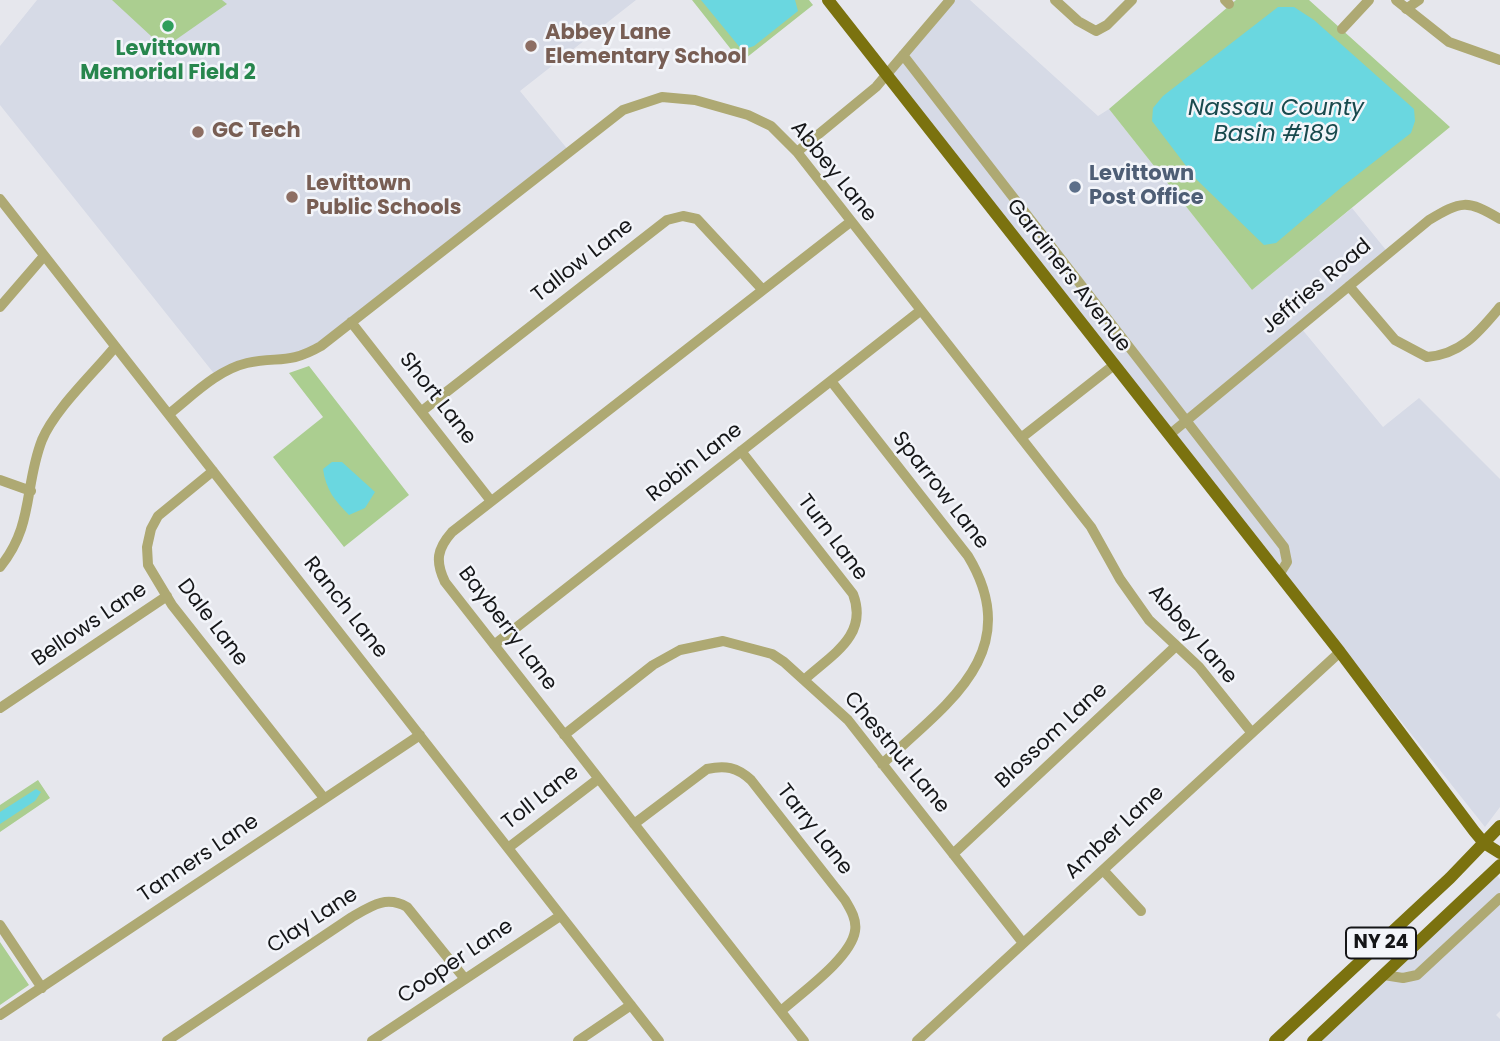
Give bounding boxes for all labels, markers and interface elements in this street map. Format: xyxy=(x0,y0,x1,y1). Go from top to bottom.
marker: Levittown Memorial Field 2 xyxy=(160,18,176,34)
place label: Abbey Lane Elementary School xyxy=(545,21,747,71)
place label: Levittown Memorial Field 2 xyxy=(80,37,256,87)
marker: Abbey Lane Elementary School xyxy=(523,38,539,54)
water label: Nassau County Basin #189 xyxy=(1188,95,1364,149)
street label: Abbey Lane xyxy=(785,116,881,228)
place label: GC Tech xyxy=(212,119,301,145)
marker: GC Tech xyxy=(190,124,206,140)
place label: Levittown Post Office xyxy=(1089,162,1204,212)
place label: Levittown Public Schools xyxy=(306,172,462,222)
marker: Levittown Post Office xyxy=(1067,179,1083,195)
marker: Levittown Public Schools xyxy=(284,189,300,205)
street label: Gardiners Avenue xyxy=(1000,194,1136,358)
street label: Tallow Lane xyxy=(527,214,639,308)
street label: Jeffries Road xyxy=(1257,234,1377,340)
street label: Short Lane xyxy=(393,348,481,450)
street label: Robin Lane xyxy=(642,418,748,508)
street label: Sparrow Lane xyxy=(886,427,994,555)
street label: Turn Lane xyxy=(791,490,873,586)
street label: Ranch Lane xyxy=(298,552,392,664)
street label: Bayberry Lane xyxy=(452,562,562,696)
street label: Dale Lane xyxy=(171,574,253,672)
street label: Bellows Lane xyxy=(28,577,152,673)
street label: Abbey Lane xyxy=(1142,580,1242,690)
street label: Blossom Lane xyxy=(991,678,1113,794)
street label: Chestnut Lane xyxy=(838,687,954,819)
street label: Toll Lane xyxy=(498,760,584,836)
street label: Tarry Lane xyxy=(771,780,857,880)
street label: Amber Lane xyxy=(1060,781,1170,885)
street label: Tanners Lane xyxy=(134,810,264,908)
street label: Clay Lane xyxy=(263,882,363,960)
street label: Cooper Lane xyxy=(394,914,518,1010)
road number: NY 24 xyxy=(1346,928,1416,959)

